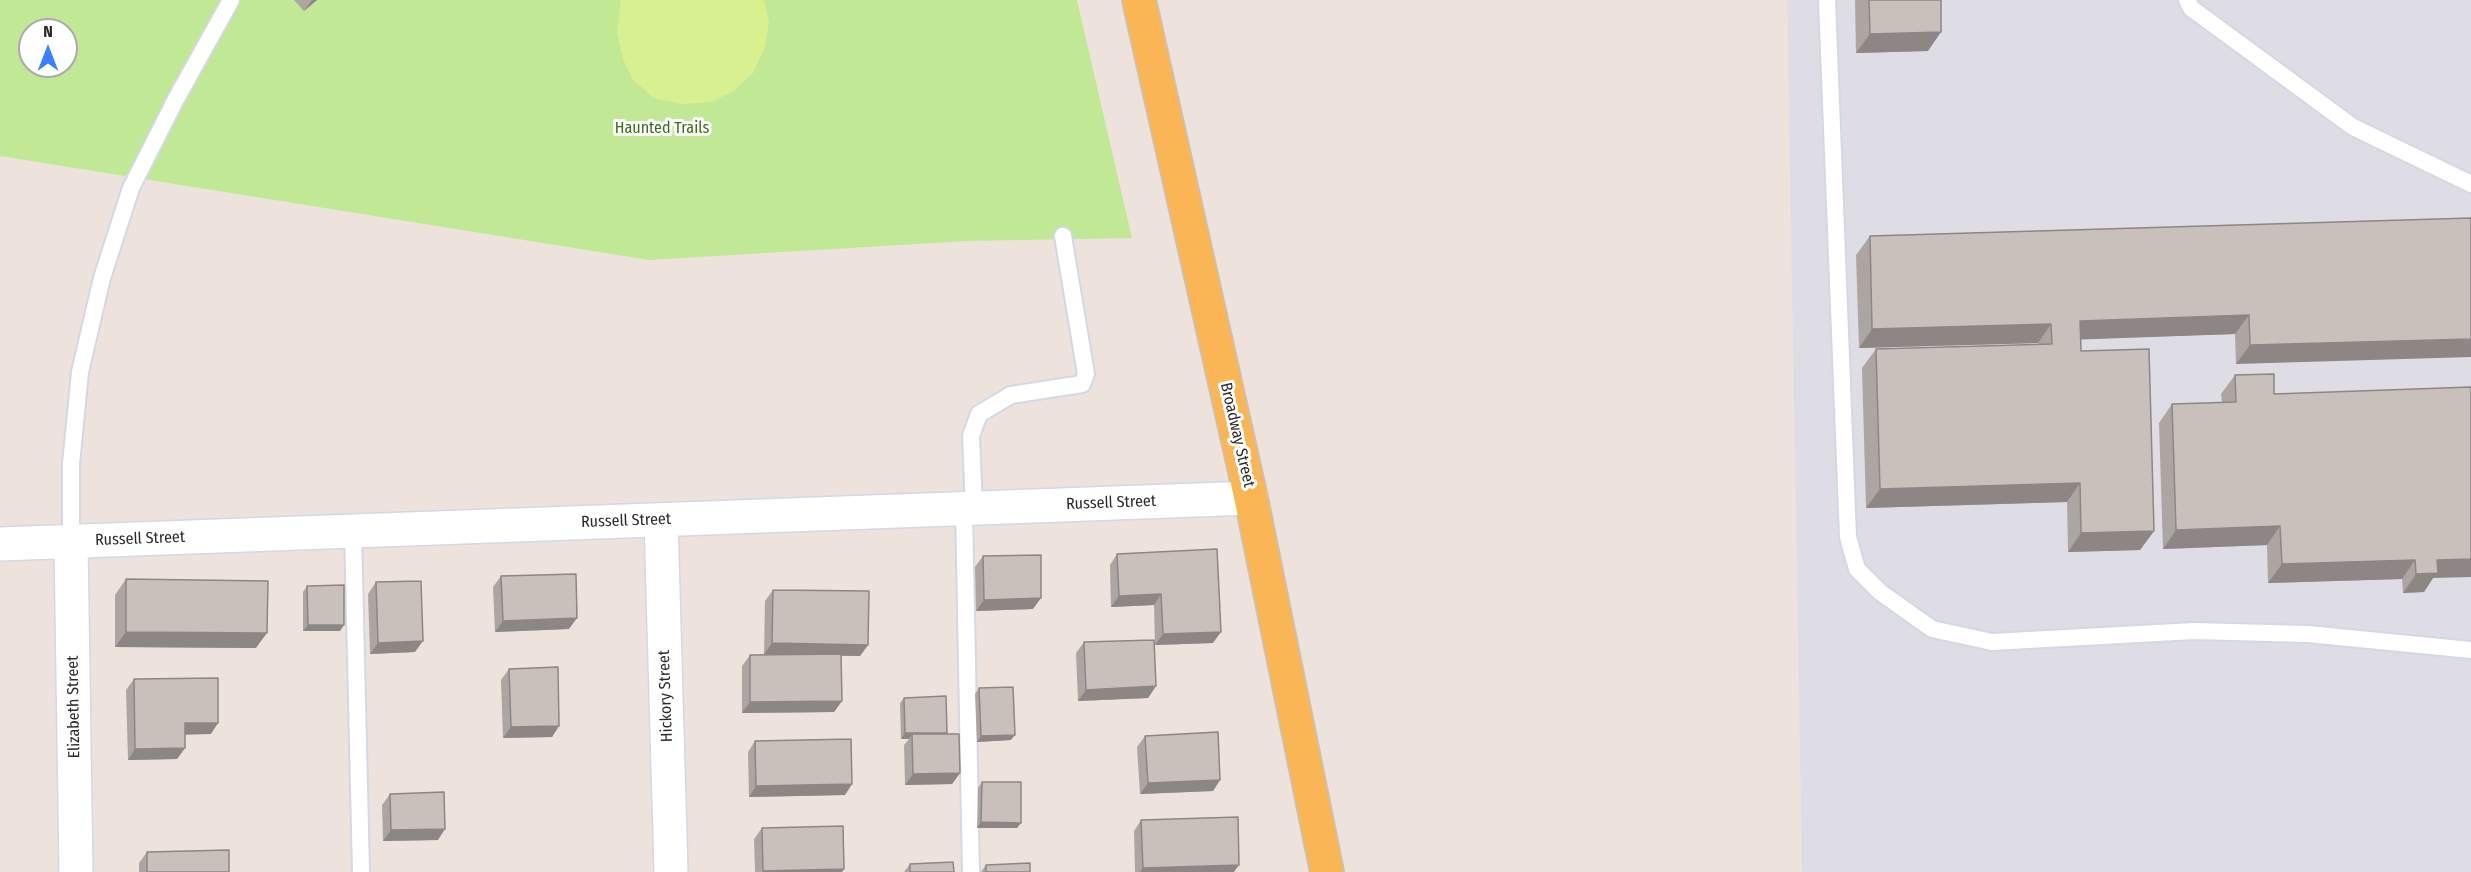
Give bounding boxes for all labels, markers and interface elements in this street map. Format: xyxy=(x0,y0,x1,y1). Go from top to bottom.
north arrow xyxy=(18,18,78,78)
text: N xyxy=(43,22,53,41)
park label: Haunted Trails xyxy=(615,119,709,139)
street label: Broadway Street xyxy=(1216,381,1258,489)
street label: Russell Street xyxy=(1066,492,1156,514)
street label: Russell Street xyxy=(581,510,671,532)
street label: Russell Street xyxy=(95,528,185,550)
street label: Hickory Street xyxy=(655,650,677,742)
street label: Elizabeth Street xyxy=(64,655,84,759)

